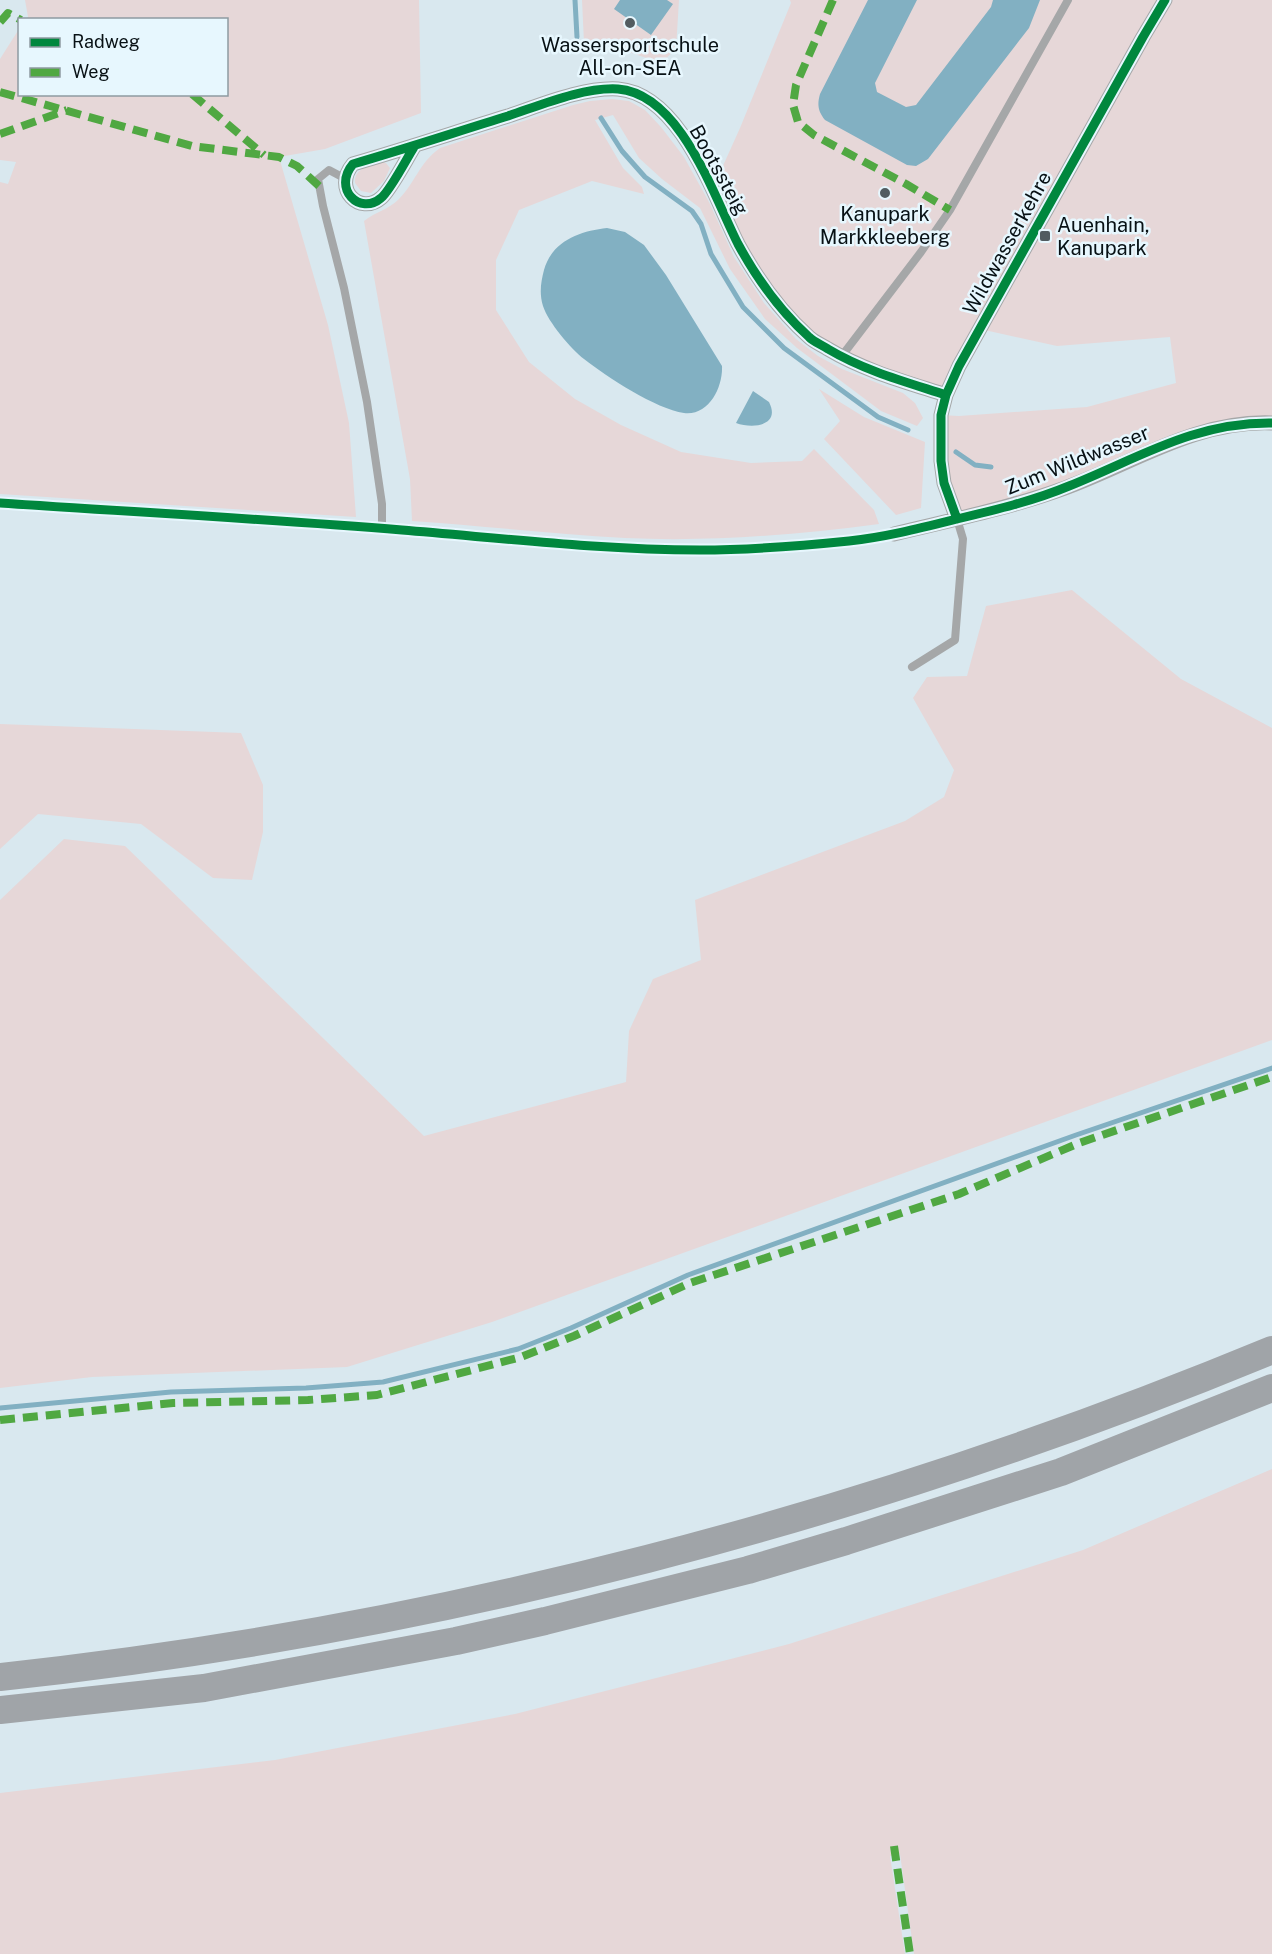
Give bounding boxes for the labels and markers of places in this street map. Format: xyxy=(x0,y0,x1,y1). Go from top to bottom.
marker: Wassersportschule All-on-SEA xyxy=(623,16,637,30)
place label: Wassersportschule All-on-SEA xyxy=(541,33,719,80)
marker: Kanupark Markkleeberg xyxy=(878,186,892,200)
place label: Kanupark Markkleeberg xyxy=(820,202,950,249)
place label: Auenhain, Kanupark xyxy=(1057,213,1150,260)
marker: Auenhain, Kanupark xyxy=(1038,229,1052,243)

